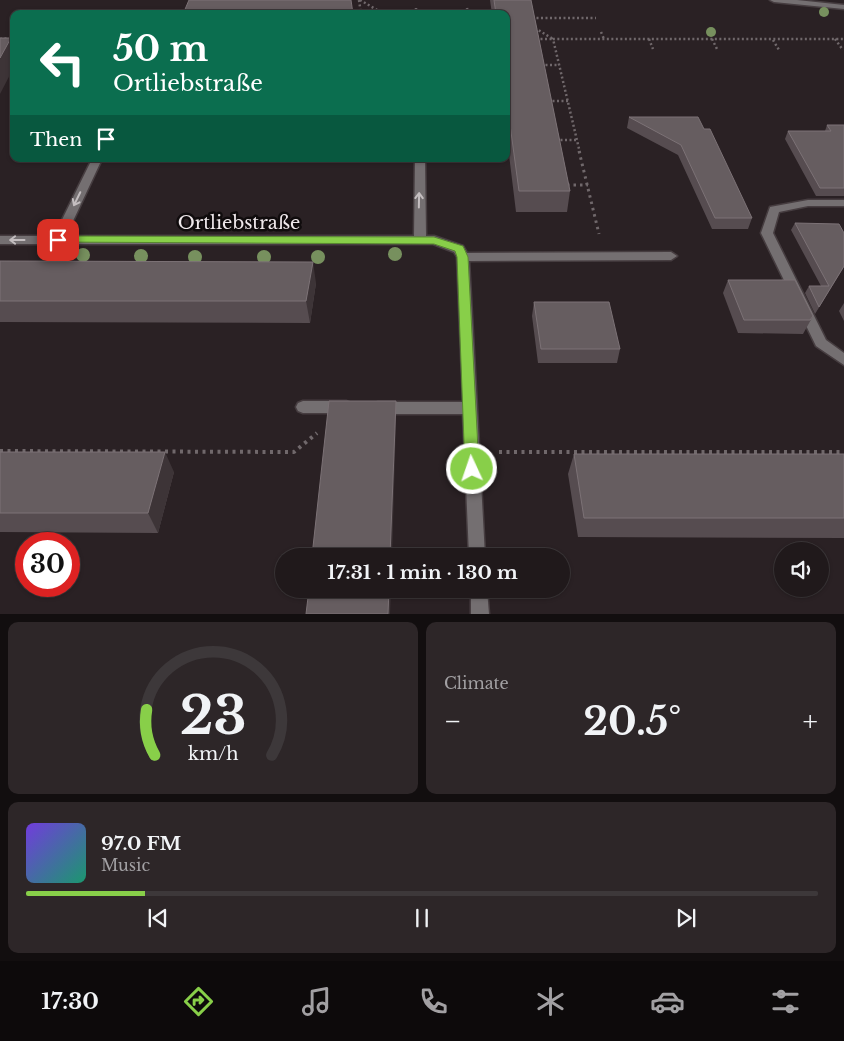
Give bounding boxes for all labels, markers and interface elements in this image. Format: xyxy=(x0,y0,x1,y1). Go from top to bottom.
text: 50 m xyxy=(113,27,208,70)
icon: left xyxy=(30,30,95,95)
text: Ortliebstraße xyxy=(113,70,263,97)
icon: arrive xyxy=(92,125,120,153)
text: Then xyxy=(30,128,82,151)
one-way arrow xyxy=(72,191,81,206)
one-way arrow xyxy=(414,192,424,208)
street label: Ortliebstraße xyxy=(178,212,300,234)
pin xyxy=(37,219,79,261)
icon: arrive xyxy=(44,226,72,254)
one-way arrow xyxy=(10,235,26,245)
position arrow xyxy=(445,442,497,494)
speed limit sign: 30 xyxy=(15,532,80,597)
map controls xyxy=(774,542,829,597)
button: sound xyxy=(774,542,829,597)
text: 17:31 · 1 min · 130 m xyxy=(327,561,518,584)
text: Climate xyxy=(444,673,509,693)
text: 23 xyxy=(180,684,246,748)
text: 20.5° xyxy=(583,698,681,745)
text: − xyxy=(444,704,462,739)
text: + xyxy=(803,704,818,739)
text: km/h xyxy=(188,743,238,765)
text: 97.0 FM xyxy=(101,832,181,855)
text: Music xyxy=(101,855,150,875)
icon: previous xyxy=(144,904,172,932)
icon: pause xyxy=(408,904,436,932)
icon: next xyxy=(672,904,700,932)
icon: directions xyxy=(181,984,216,1019)
icon: music xyxy=(299,984,334,1019)
icon: phone xyxy=(416,984,451,1019)
icon: climate xyxy=(533,984,568,1019)
icon: car xyxy=(650,984,685,1019)
icon: filters xyxy=(768,984,803,1019)
text: 17:30 xyxy=(41,988,99,1015)

